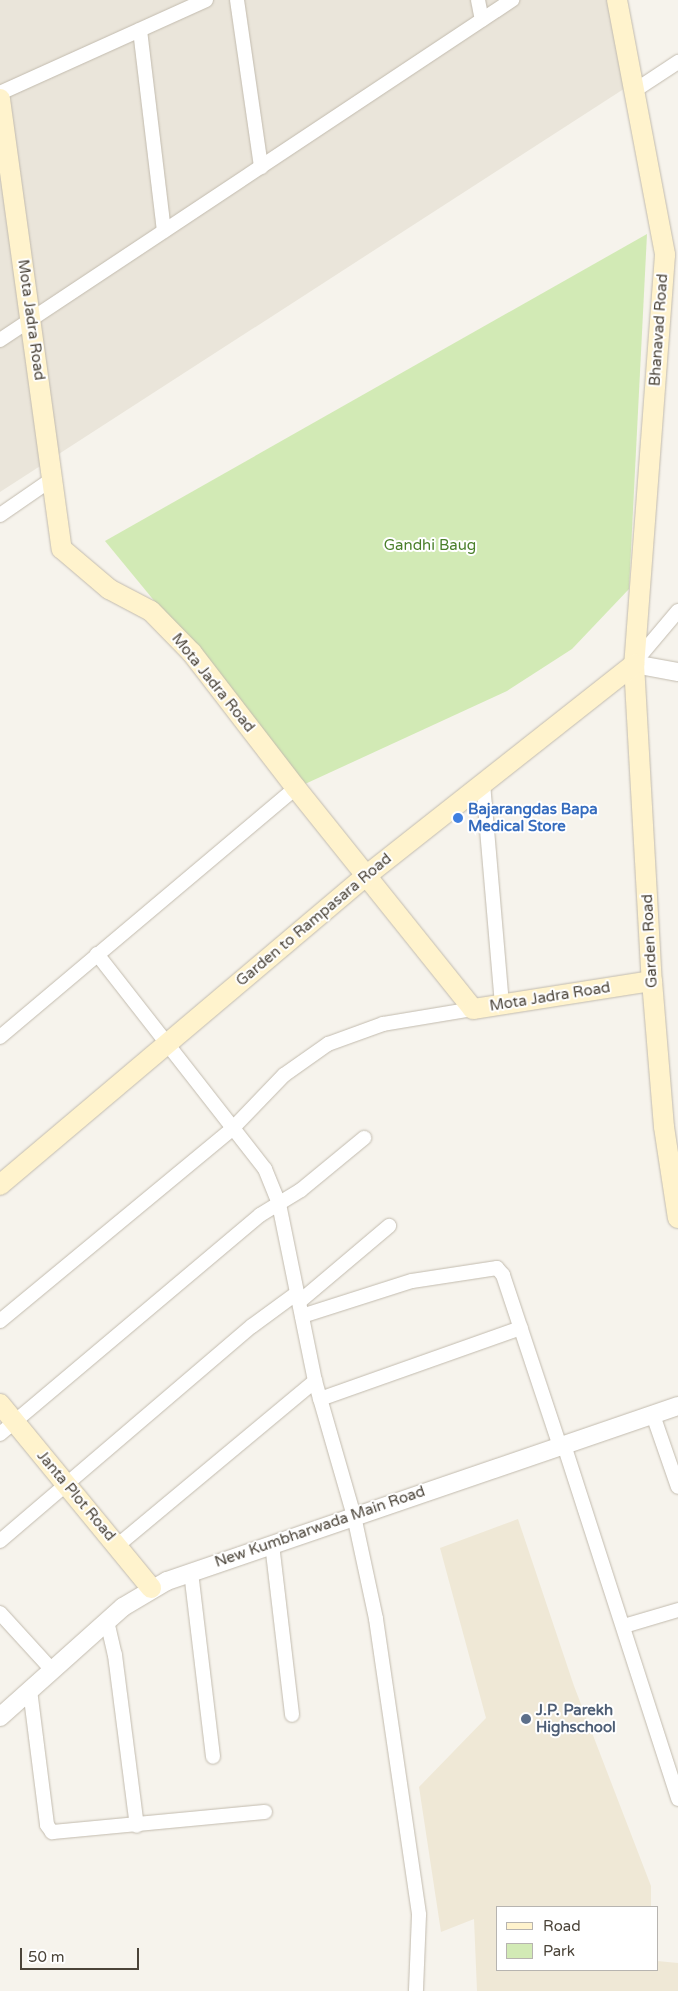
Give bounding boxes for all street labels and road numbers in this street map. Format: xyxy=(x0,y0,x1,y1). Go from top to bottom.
street label: Mota Jadra Road xyxy=(14,258,48,382)
street label: Bhanavad Road xyxy=(646,273,672,387)
street label: Mota Jadra Road xyxy=(168,630,258,736)
street label: Garden to Rampasara Road xyxy=(233,850,395,990)
street label: Garden Road xyxy=(639,894,661,988)
street label: Mota Jadra Road xyxy=(488,979,612,1015)
street label: Janta Plot Road xyxy=(33,1447,119,1545)
street label: New Kumbharwada Main Road xyxy=(213,1482,427,1572)

